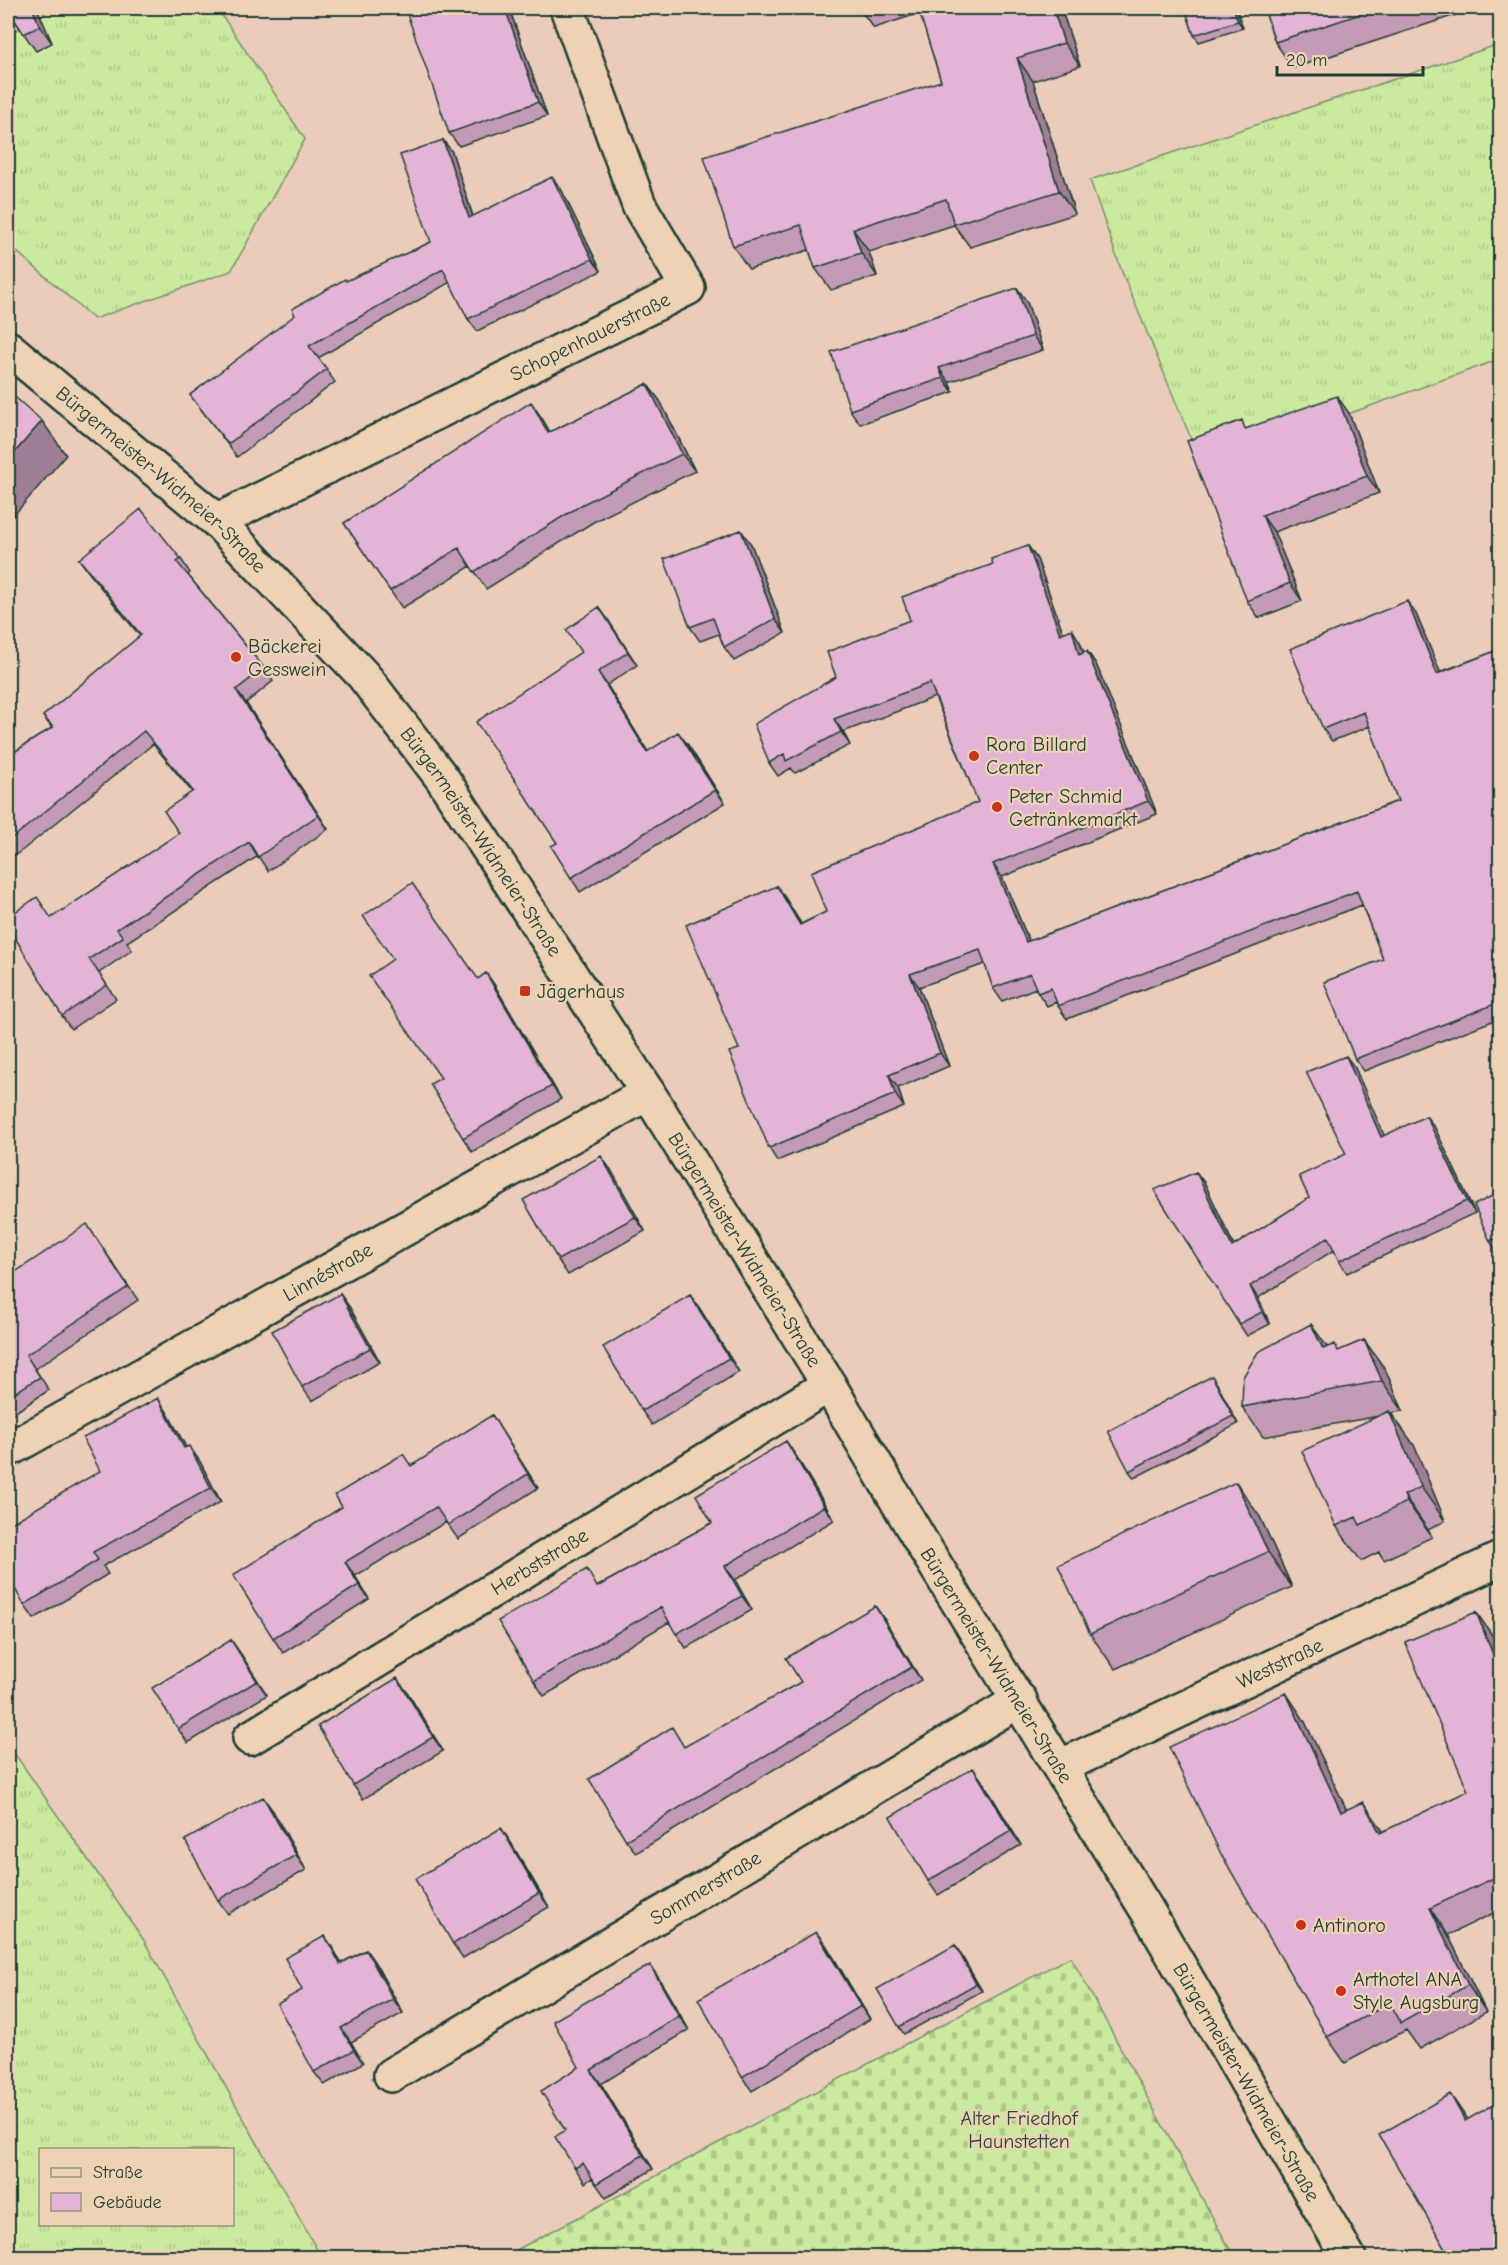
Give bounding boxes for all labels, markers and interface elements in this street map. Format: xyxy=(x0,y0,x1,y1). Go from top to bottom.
scale bar xyxy=(1277,39,1422,77)
text: 20 m xyxy=(1286,50,1327,71)
street label: Schopenhauerstraße xyxy=(506,288,674,386)
street label: Bürgermeister-Widmeier-Straße xyxy=(51,382,271,578)
place label: Bäckerei Gesswein xyxy=(248,635,326,681)
marker: Bäckerei Gesswein xyxy=(229,650,243,664)
street label: Bürgermeister-Widmeier-Straße xyxy=(395,723,566,961)
place label: Rora Billard Center xyxy=(986,733,1087,779)
marker: Rora Billard Center xyxy=(967,749,981,763)
place label: Peter Schmid Getränkemarkt xyxy=(1009,785,1139,831)
marker: Peter Schmid Getränkemarkt xyxy=(990,800,1004,814)
place label: Jägerhaus xyxy=(537,980,625,1003)
marker: Jägerhaus xyxy=(518,984,532,998)
street label: Bürgermeister-Widmeier-Straße xyxy=(663,1128,826,1372)
street label: Linnéstraße xyxy=(279,1238,377,1306)
street label: Herbststraße xyxy=(487,1524,592,1600)
street label: Bürgermeister-Widmeier-Straße xyxy=(916,1544,1077,1788)
street label: Weststraße xyxy=(1233,1633,1327,1694)
street label: Sommerstraße xyxy=(646,1846,765,1930)
place label: Antinoro xyxy=(1313,1914,1386,1937)
marker: Antinoro xyxy=(1294,1918,1308,1932)
street label: Bürgermeister-Widmeier-Straße xyxy=(1168,1959,1325,2206)
place label: Arthotel ANA Style Augsburg xyxy=(1353,1968,1479,2014)
marker: Arthotel ANA Style Augsburg xyxy=(1334,1984,1348,1998)
park label: Alter Friedhof Haunstetten xyxy=(960,2107,1079,2153)
legend xyxy=(39,2148,234,2226)
text: Straße xyxy=(93,2162,143,2183)
text: Gebäude xyxy=(93,2192,162,2213)

